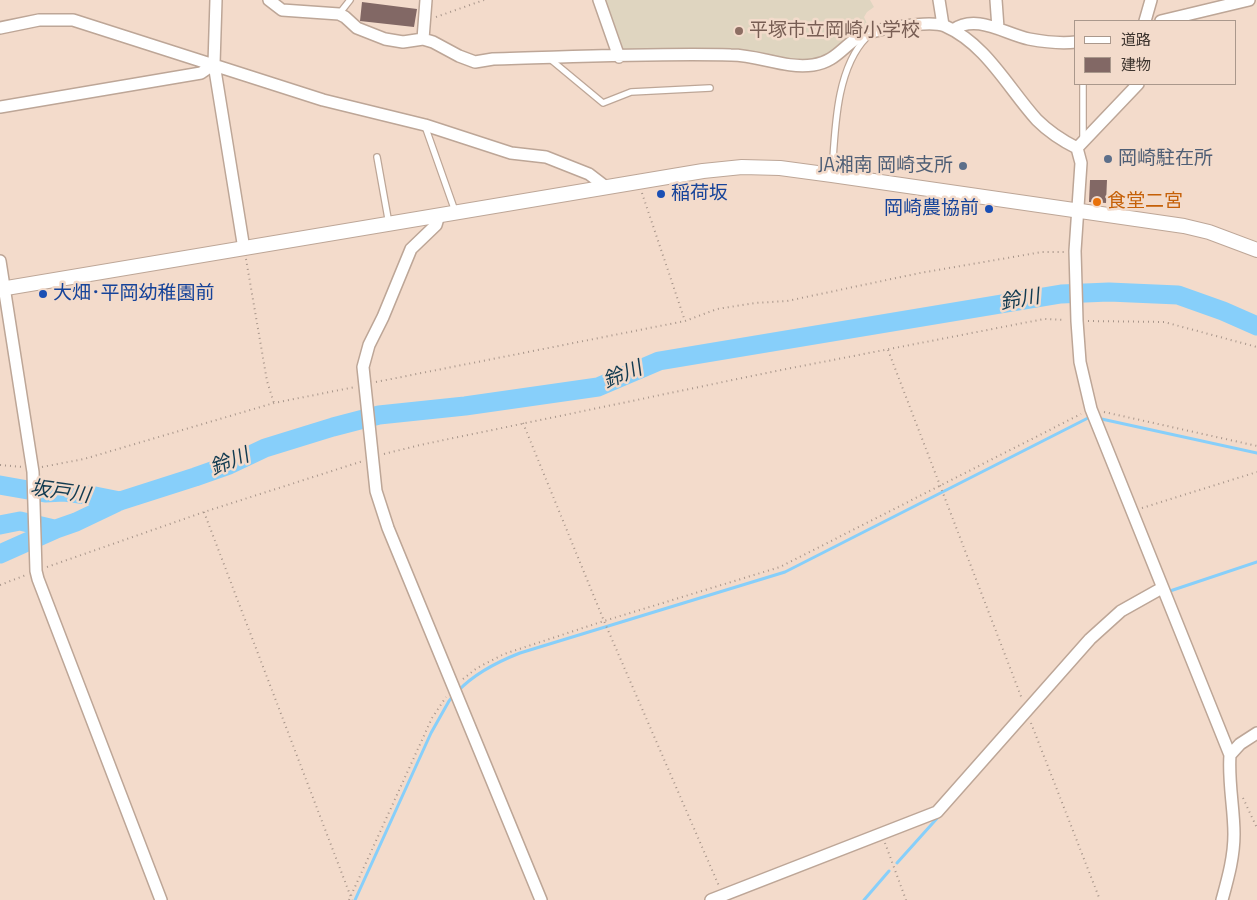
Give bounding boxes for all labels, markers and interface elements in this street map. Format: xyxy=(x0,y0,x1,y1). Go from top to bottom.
place label: 平塚市立岡崎小学校 xyxy=(749,20,920,42)
legend xyxy=(1074,20,1237,85)
marker: 平塚市立岡崎小学校 xyxy=(733,25,745,37)
text: 道路 xyxy=(1121,28,1151,51)
text: 建物 xyxy=(1121,53,1151,76)
place label: 岡崎駐在所 xyxy=(1118,148,1213,170)
marker: 岡崎駐在所 xyxy=(1102,153,1114,165)
place label: JA湘南 岡崎支所 xyxy=(818,155,953,177)
marker: JA湘南 岡崎支所 xyxy=(957,160,969,172)
place label: 稲荷坂 xyxy=(671,183,728,205)
marker: 稲荷坂 xyxy=(655,188,667,200)
place label: 食堂二宮 xyxy=(1107,191,1183,213)
marker: 食堂二宮 xyxy=(1091,196,1103,208)
place label: 岡崎農協前 xyxy=(884,198,979,220)
marker: 岡崎農協前 xyxy=(983,203,995,215)
place label: 大畑･平岡幼稚園前 xyxy=(53,283,214,305)
water label: 鈴川 xyxy=(998,286,1042,316)
marker: 大畑･平岡幼稚園前 xyxy=(37,288,49,300)
water label: 鈴川 xyxy=(600,357,646,395)
water label: 鈴川 xyxy=(207,444,253,482)
water label: 坂戸川 xyxy=(29,477,91,509)

